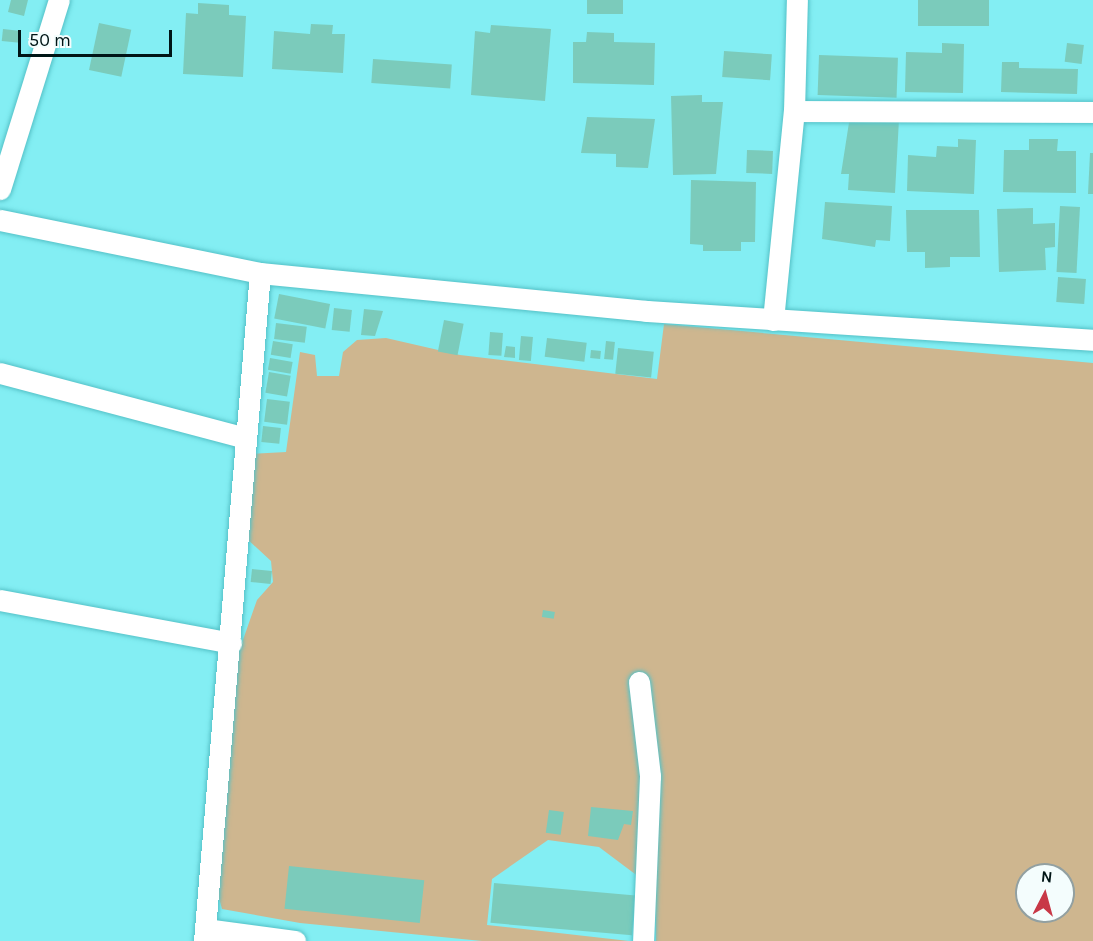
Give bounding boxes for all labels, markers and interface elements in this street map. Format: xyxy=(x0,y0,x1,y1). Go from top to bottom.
scale bar xyxy=(21,18,176,56)
text: 50 m xyxy=(29,29,71,51)
north arrow xyxy=(1015,863,1075,923)
text: N xyxy=(1040,867,1053,887)

